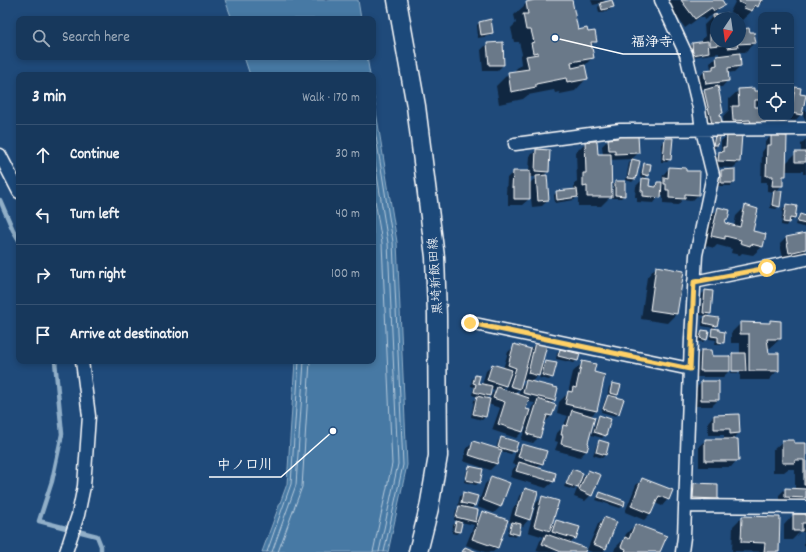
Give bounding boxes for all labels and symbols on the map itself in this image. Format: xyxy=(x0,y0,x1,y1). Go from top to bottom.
north arrow xyxy=(710,12,746,48)
callout: 福浄寺 xyxy=(623,28,681,54)
text: 福浄寺 xyxy=(631,33,673,53)
street label: 黒埼新飯田線 xyxy=(424,235,449,315)
route start xyxy=(758,259,776,277)
route end xyxy=(461,314,479,332)
callout: 中ノ口川 xyxy=(209,451,281,477)
text: 中ノ口川 xyxy=(217,456,273,476)

